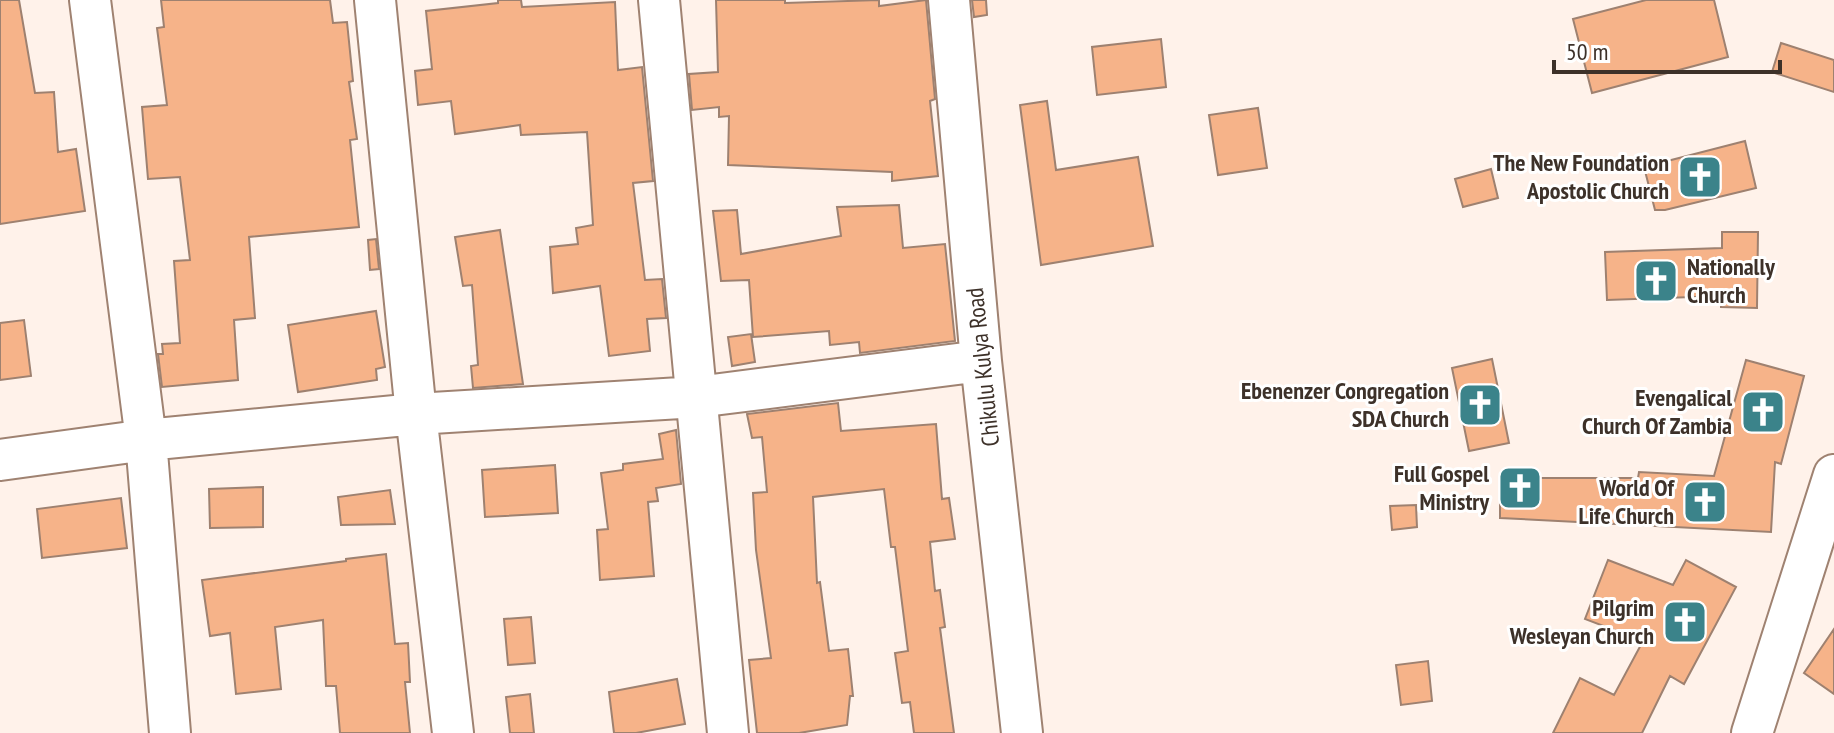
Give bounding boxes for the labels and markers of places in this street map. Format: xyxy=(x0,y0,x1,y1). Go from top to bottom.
place label: The New Foundation Apostolic Church xyxy=(1493,147,1669,206)
church icon: The New Foundation Apostolic Church xyxy=(1676,153,1724,201)
place label: Nationally Church xyxy=(1687,251,1775,310)
church icon: Nationally Church xyxy=(1632,257,1680,305)
place label: Ebenenzer Congregation SDA Church xyxy=(1241,375,1449,434)
church icon: Ebenenzer Congregation SDA Church xyxy=(1456,381,1504,429)
place label: Evengalical Church Of Zambia xyxy=(1582,382,1732,441)
church icon: Evengalical Church Of Zambia xyxy=(1739,388,1787,436)
place label: Full Gospel Ministry xyxy=(1394,458,1489,517)
church icon: Full Gospel Ministry xyxy=(1496,464,1544,512)
place label: World Of Life Church xyxy=(1578,472,1676,531)
church icon: World Of Life Church xyxy=(1681,478,1729,526)
place label: Pilgrim Wesleyan Church xyxy=(1509,592,1654,651)
church icon: Pilgrim Wesleyan Church xyxy=(1661,598,1709,646)

